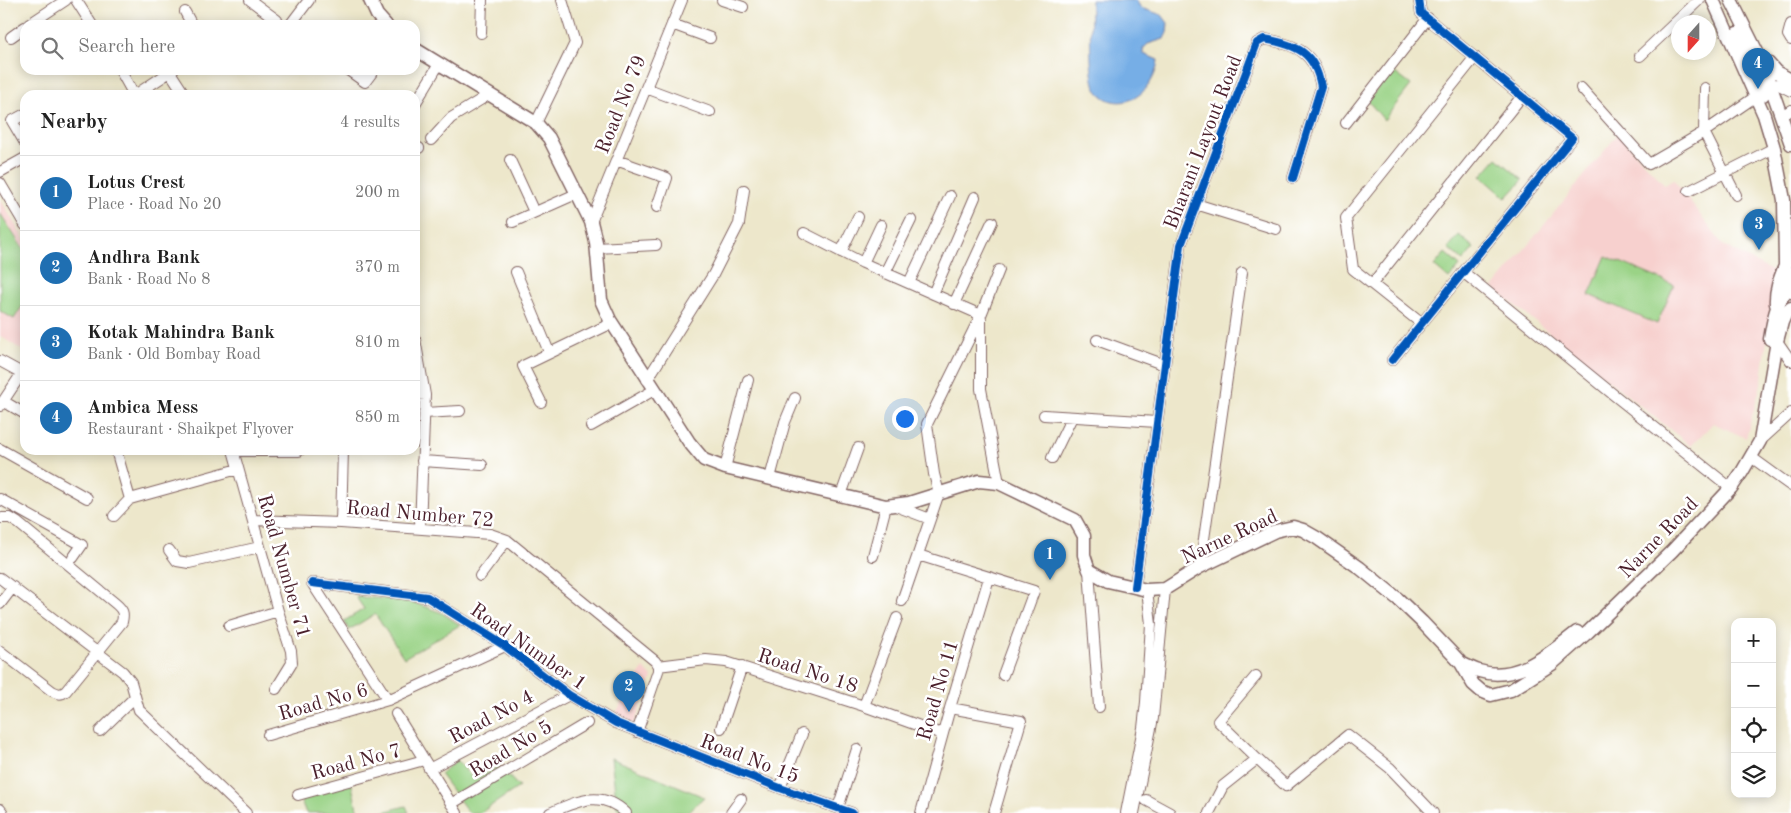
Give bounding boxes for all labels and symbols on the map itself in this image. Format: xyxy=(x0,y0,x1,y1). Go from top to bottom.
north arrow xyxy=(1671,15,1716,60)
pin: 4 xyxy=(1742,48,1774,89)
street label: Road No 79 xyxy=(593,53,651,157)
street label: Bharani Layout Road xyxy=(1161,53,1246,233)
pin: 3 xyxy=(1743,209,1775,250)
your location xyxy=(892,406,918,432)
street label: Road Number 71 xyxy=(253,492,313,641)
street label: Narne Road xyxy=(1616,494,1703,583)
street label: Road Number 72 xyxy=(345,499,495,531)
street label: Narne Road xyxy=(1179,507,1281,569)
pin: 1 xyxy=(1034,539,1066,580)
street label: Road Number 1 xyxy=(466,600,590,695)
street label: Road No 11 xyxy=(915,638,963,743)
street label: Road No 18 xyxy=(755,646,860,698)
pin: 2 xyxy=(613,671,645,712)
street label: Road No 6 xyxy=(276,681,371,725)
street label: Road No 4 xyxy=(446,687,538,748)
street label: Road No 5 xyxy=(466,717,556,782)
street label: Road No 15 xyxy=(697,732,802,788)
street label: Road No 7 xyxy=(309,741,404,785)

